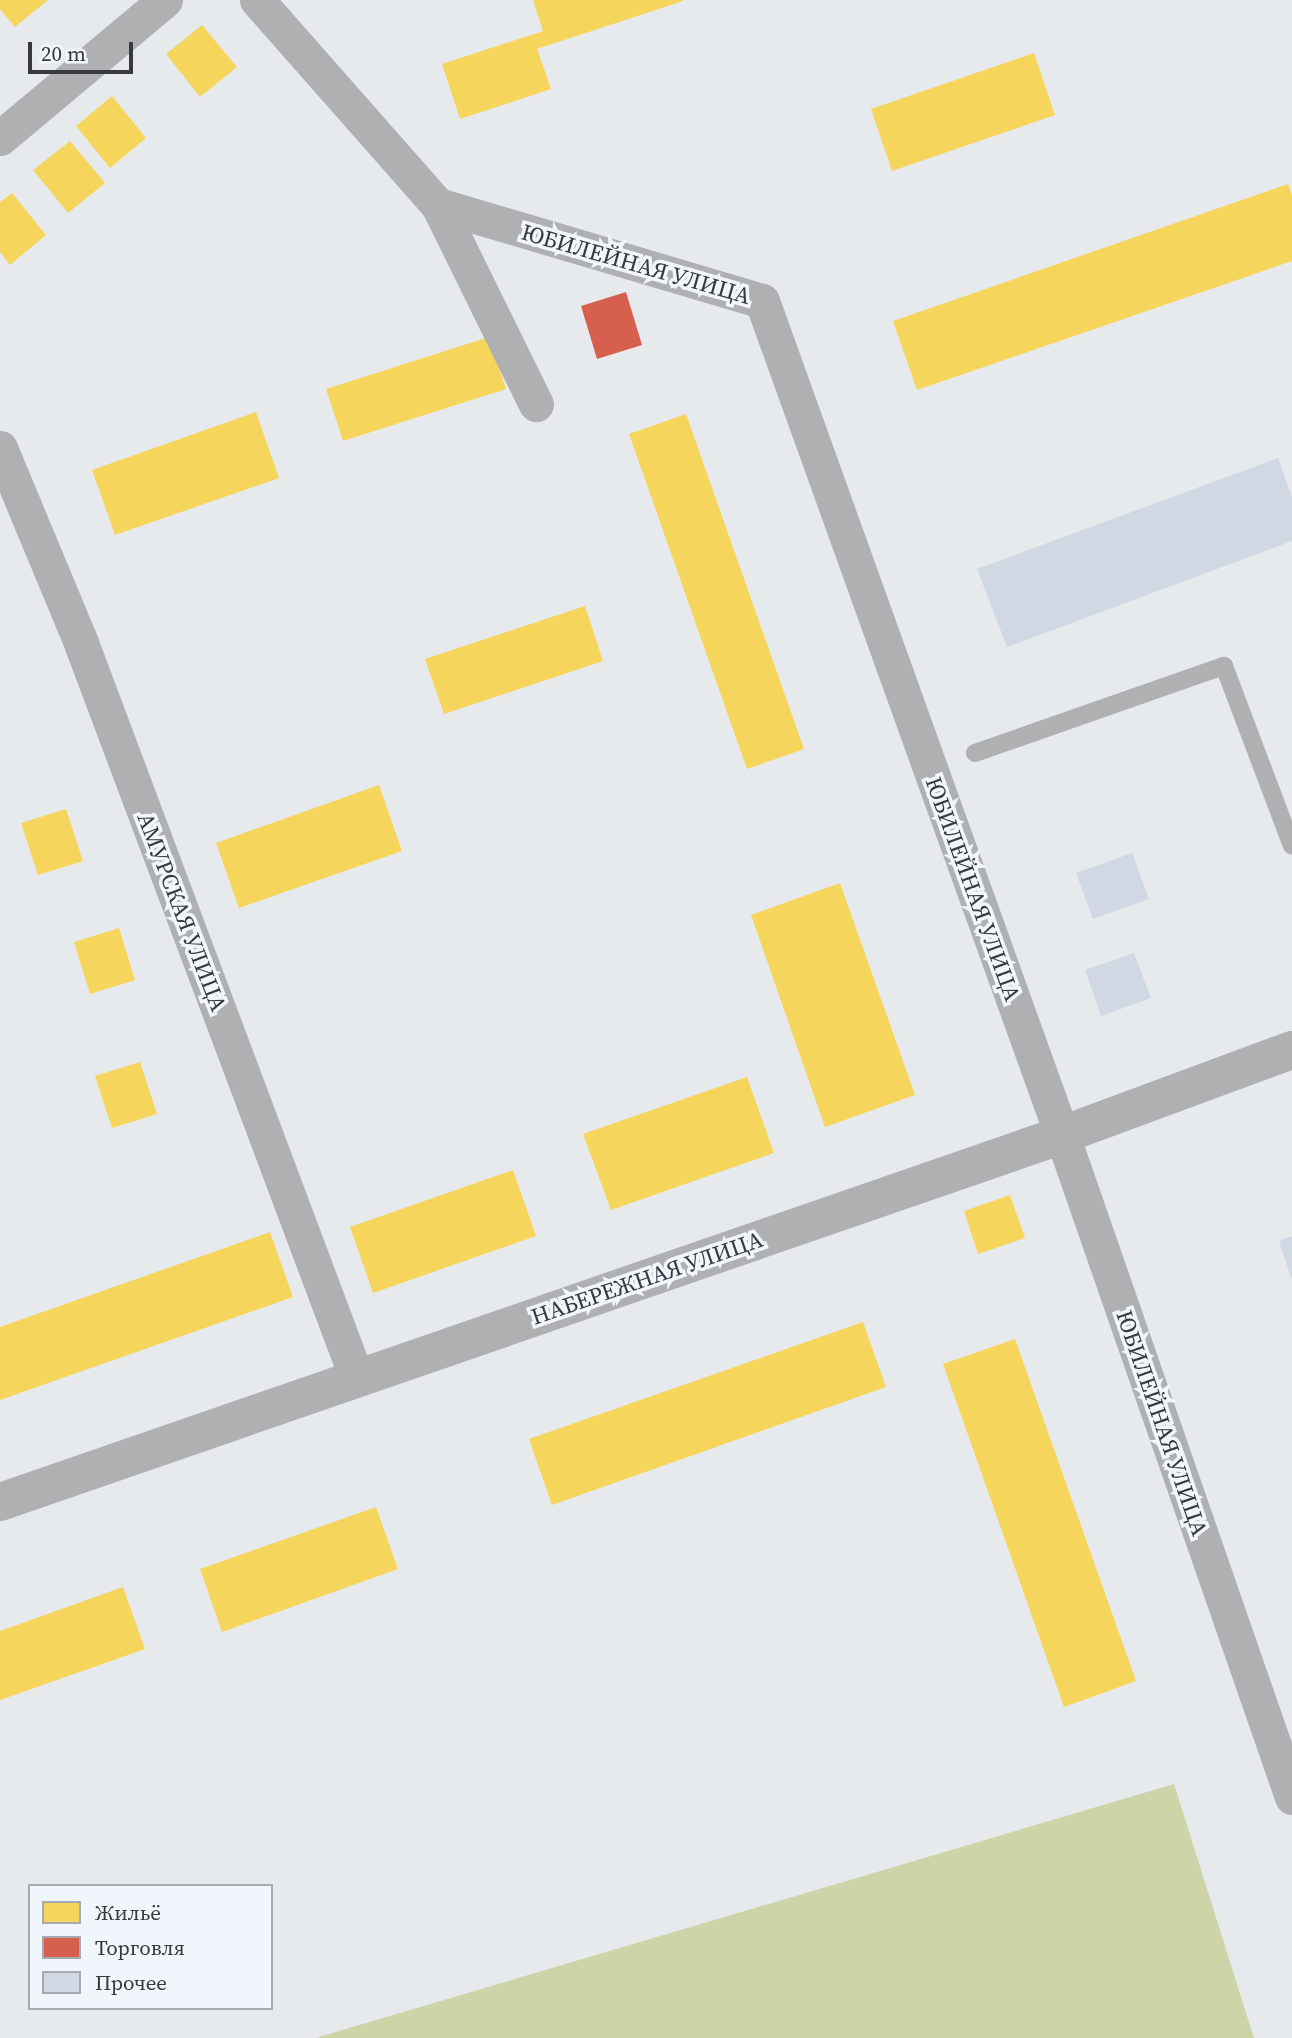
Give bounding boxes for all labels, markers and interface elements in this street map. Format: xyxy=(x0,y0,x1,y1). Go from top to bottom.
scale bar xyxy=(32,28,136,72)
text: 20 m xyxy=(41,39,86,68)
street label: ЮБИЛЕЙНАЯ УЛИЦА xyxy=(518,218,754,310)
street label: ЮБИЛЕЙНАЯ УЛИЦА xyxy=(920,773,1026,1005)
street label: АМУРСКАЯ УЛИЦА xyxy=(131,809,233,1015)
street label: НАБЕРЕЖНАЯ УЛИЦА xyxy=(527,1225,767,1331)
street label: ЮБИЛЕЙНАЯ УЛИЦА xyxy=(1110,1307,1214,1539)
legend xyxy=(28,1884,273,2010)
text: Жильё xyxy=(95,1898,161,1927)
text: Торговля xyxy=(95,1933,185,1962)
text: Прочее xyxy=(95,1968,167,1997)

